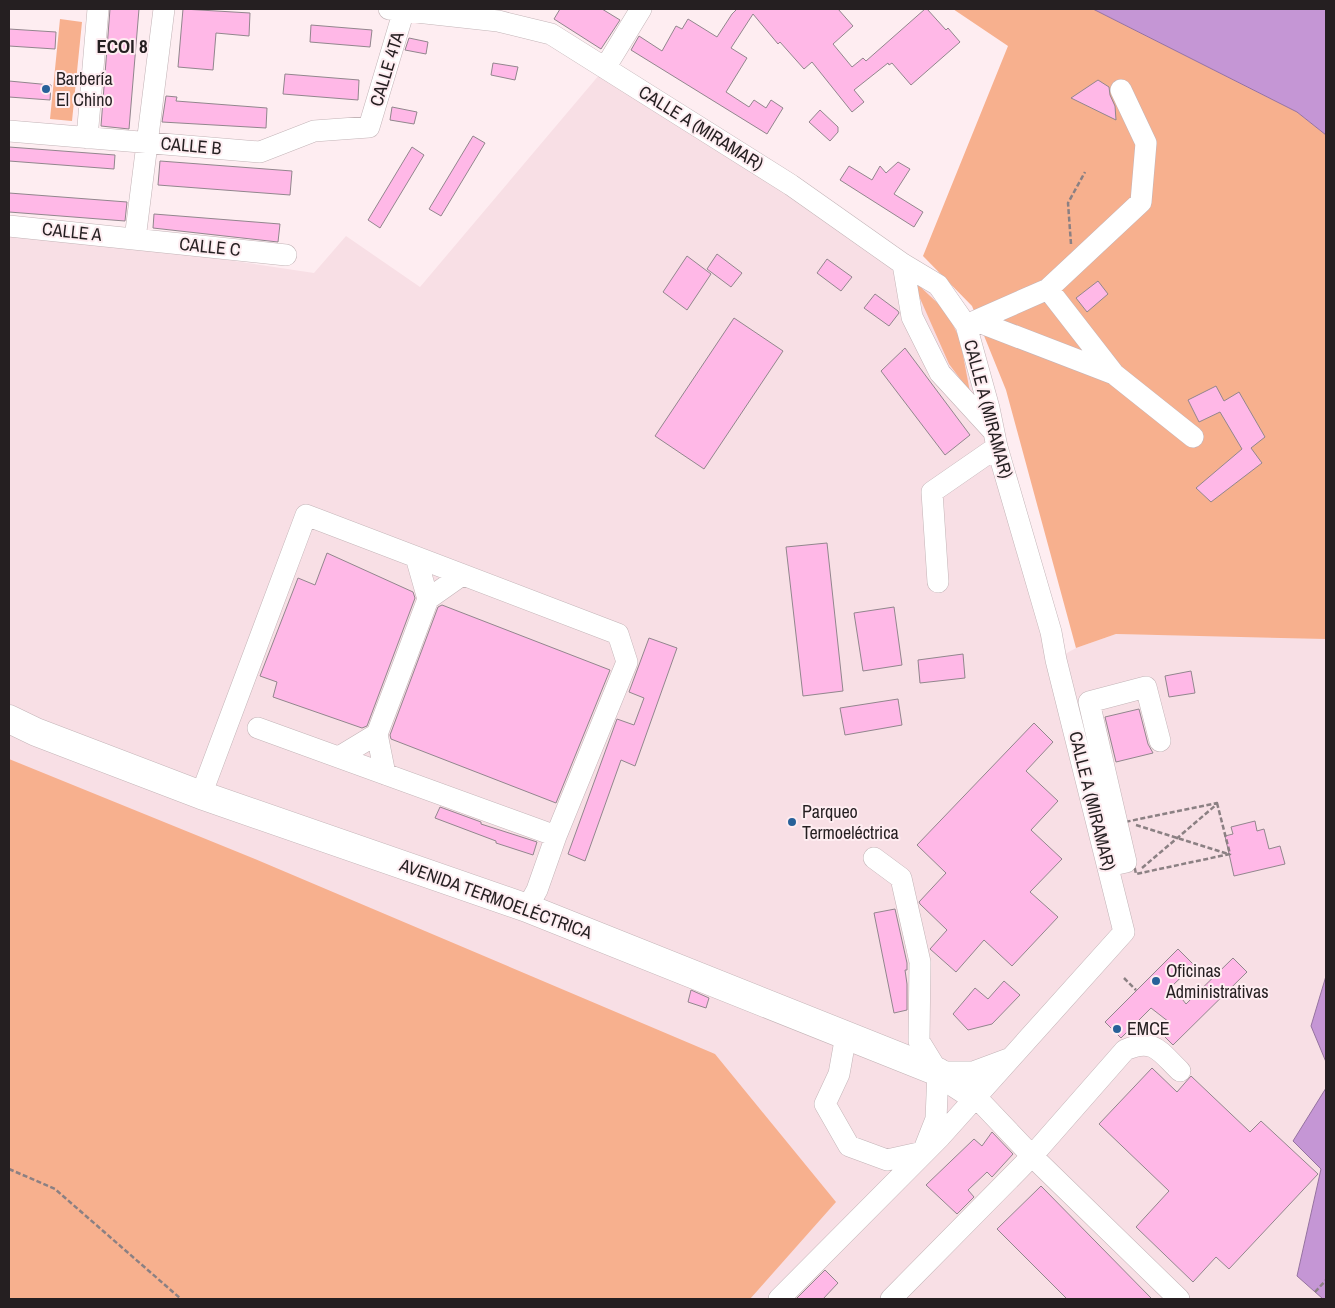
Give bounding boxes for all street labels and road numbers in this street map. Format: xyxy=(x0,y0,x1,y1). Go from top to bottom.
street label: CALLE 4TA xyxy=(363,28,410,109)
street label: CALLE A (MIRAMAR) xyxy=(634,79,768,176)
street label: CALLE B xyxy=(160,130,223,161)
street label: CALLE A xyxy=(41,216,103,247)
street label: CALLE C xyxy=(178,231,242,262)
street label: CALLE A (MIRAMAR) xyxy=(958,337,1019,481)
street label: CALLE A (MIRAMAR) xyxy=(1063,729,1122,873)
street label: AVENIDA TERMOELÉCTRICA xyxy=(396,852,596,945)

